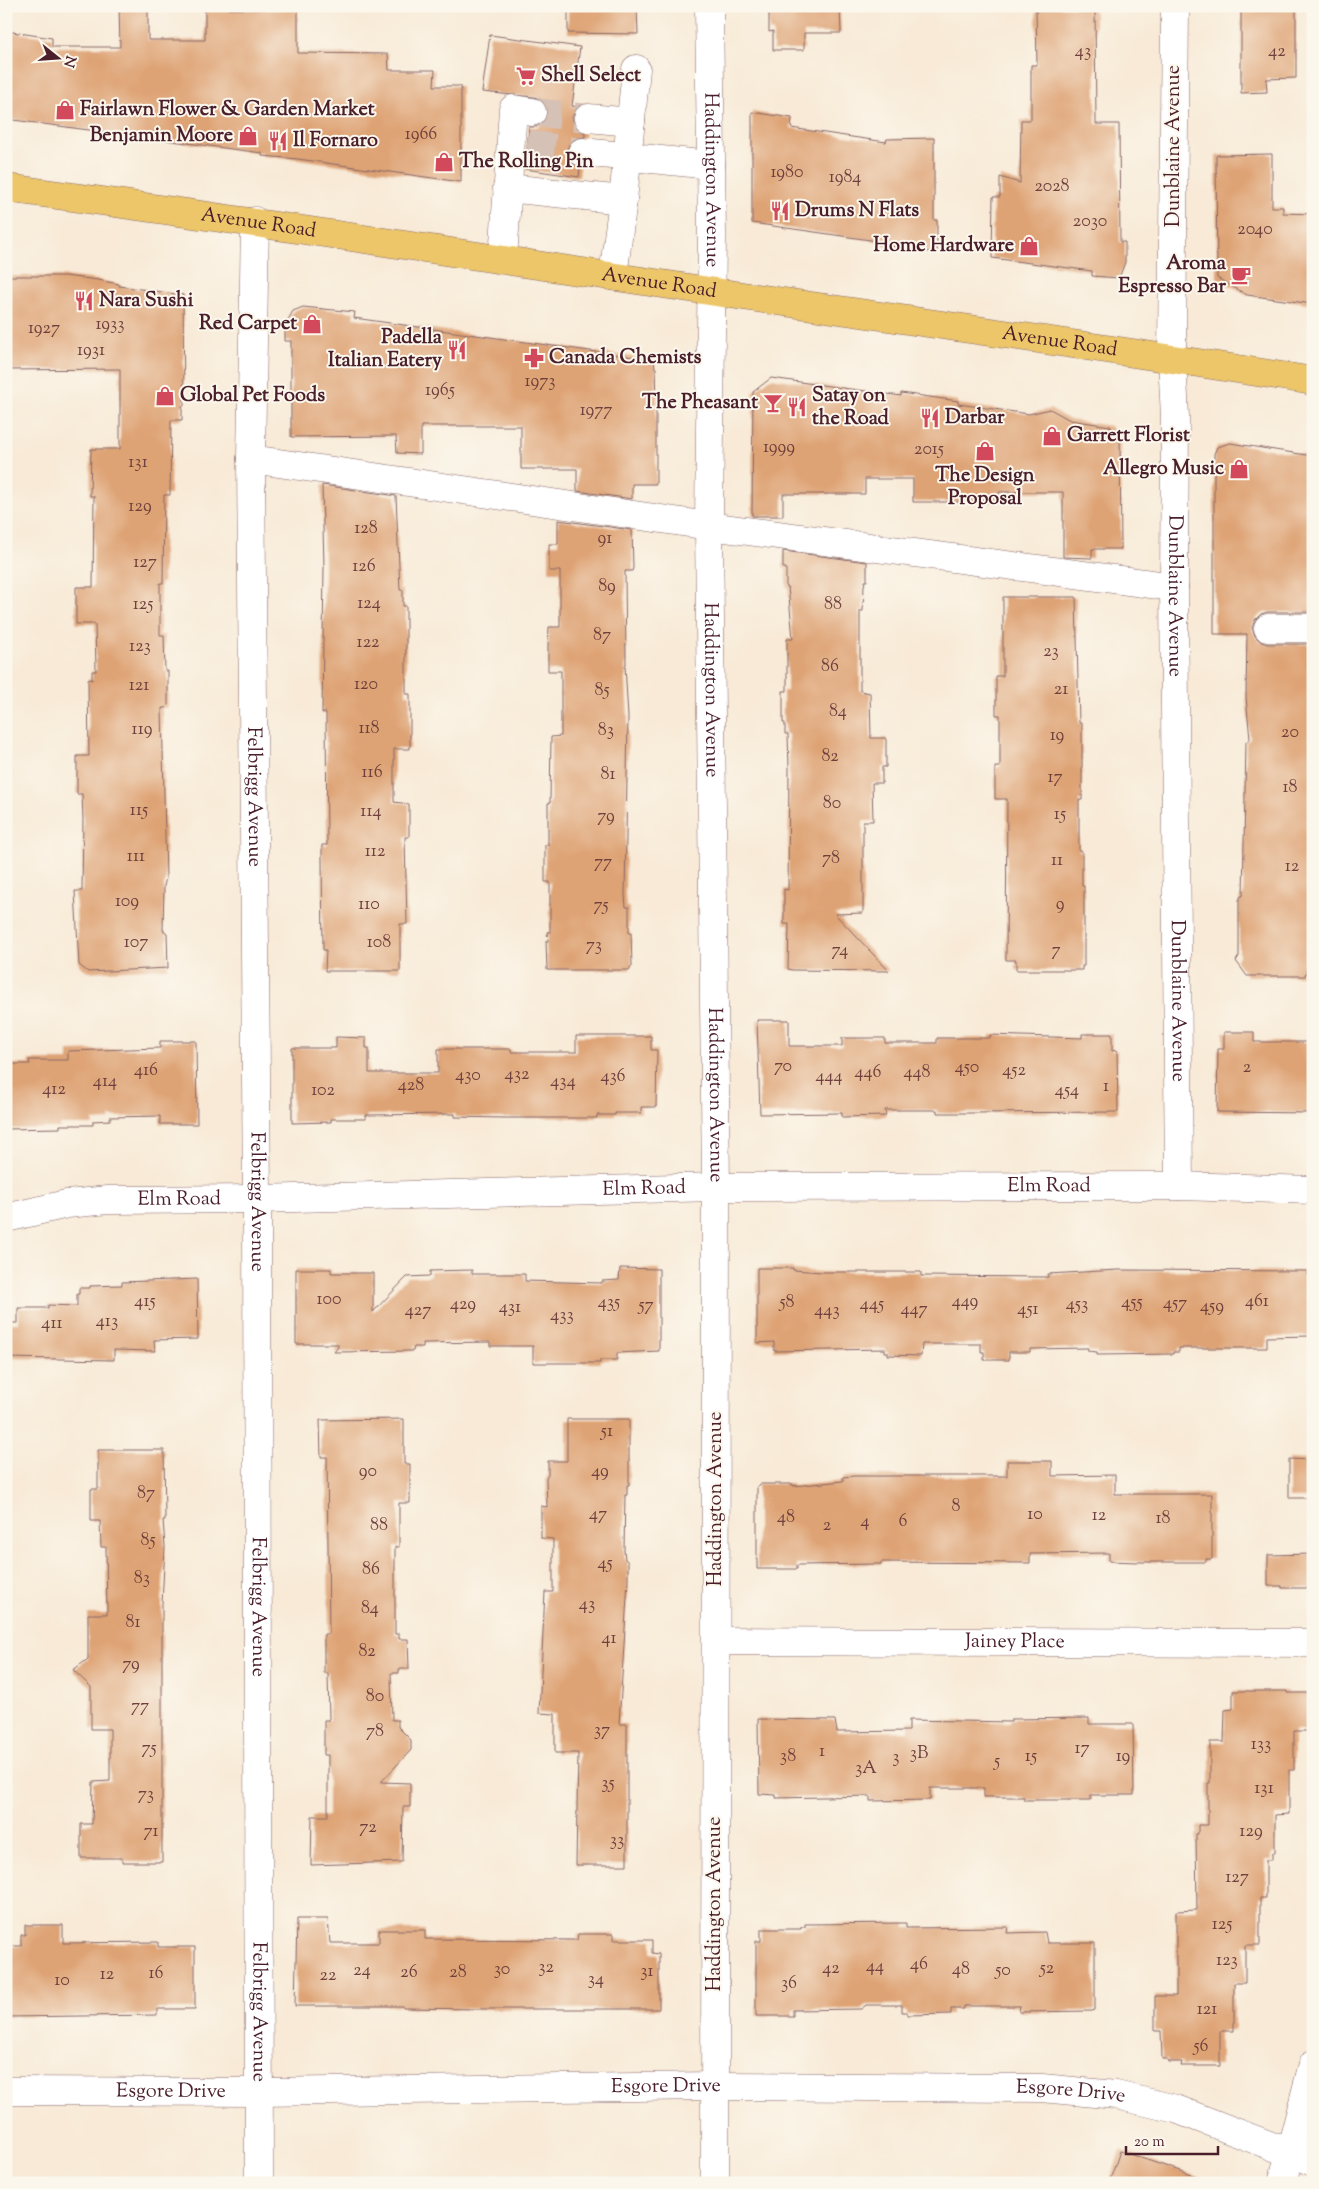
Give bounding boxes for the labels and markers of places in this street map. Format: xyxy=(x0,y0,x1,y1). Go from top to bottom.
place label: Shell Select xyxy=(541,62,641,91)
supermarket icon: Shell Select xyxy=(515,65,537,87)
place label: Fairlawn Flower & Garden Market xyxy=(80,96,375,125)
shop icon: Fairlawn Flower & Garden Market xyxy=(54,99,76,121)
place label: Benjamin Moore xyxy=(90,122,233,151)
shop icon: Benjamin Moore xyxy=(237,125,259,147)
place label: Il Fornaro xyxy=(293,127,378,156)
restaurant icon: Il Fornaro xyxy=(267,130,289,152)
place label: The Rolling Pin xyxy=(459,148,594,177)
shop icon: The Rolling Pin xyxy=(433,151,455,173)
place label: Drums N Flats xyxy=(795,197,919,226)
restaurant icon: Drums N Flats xyxy=(769,200,791,222)
place label: Home Hardware xyxy=(873,232,1014,261)
shop icon: Home Hardware xyxy=(1018,235,1040,257)
place label: Aroma Espresso Bar xyxy=(1118,250,1227,302)
cafe icon: Aroma Espresso Bar xyxy=(1230,264,1252,286)
place label: Nara Sushi xyxy=(99,287,194,316)
restaurant icon: Nara Sushi xyxy=(73,290,95,312)
place label: Red Carpet xyxy=(199,310,297,339)
shop icon: Red Carpet xyxy=(301,313,323,335)
place label: Padella Italian Eatery xyxy=(328,324,443,376)
restaurant icon: Padella Italian Eatery xyxy=(446,339,468,361)
place label: Canada Chemists xyxy=(549,344,702,373)
pharmacy icon: Canada Chemists xyxy=(523,347,545,369)
place label: Global Pet Foods xyxy=(180,382,325,411)
place label: Satay on the Road xyxy=(812,382,890,434)
shop icon: Global Pet Foods xyxy=(154,385,176,407)
place label: The Pheasant xyxy=(642,389,758,418)
bar icon: The Pheasant xyxy=(762,392,784,414)
restaurant icon: Satay on the Road xyxy=(786,396,808,418)
place label: Darbar xyxy=(945,404,1005,433)
restaurant icon: Darbar xyxy=(919,407,941,429)
place label: Garrett Florist xyxy=(1067,422,1190,451)
shop icon: Garrett Florist xyxy=(1041,425,1063,447)
shop icon: The Design Proposal xyxy=(974,440,996,462)
place label: Allegro Music xyxy=(1103,455,1224,484)
shop icon: Allegro Music xyxy=(1228,458,1250,480)
place label: The Design Proposal xyxy=(935,462,1035,514)

